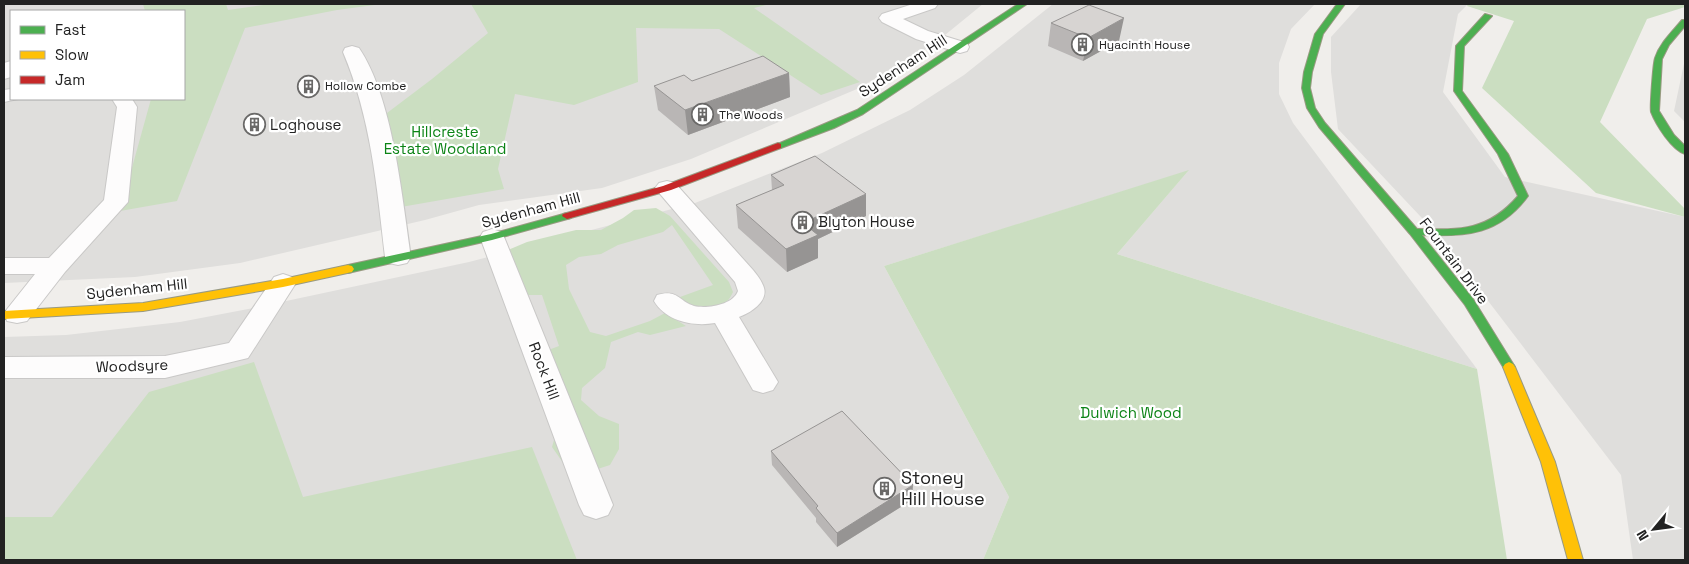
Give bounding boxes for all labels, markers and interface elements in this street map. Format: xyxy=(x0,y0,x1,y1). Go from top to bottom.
legend xyxy=(10,10,185,100)
text: Fast xyxy=(55,20,86,39)
street label: Sydenham Hill xyxy=(855,30,950,101)
building icon: Hyacinth House xyxy=(1071,33,1095,57)
place label: Hyacinth House xyxy=(1099,37,1190,53)
text: Slow xyxy=(55,45,89,64)
text: Jam xyxy=(55,70,85,89)
building icon: Hollow Combe xyxy=(297,74,321,98)
place label: Hollow Combe xyxy=(325,78,406,94)
building icon: The Woods xyxy=(691,103,715,127)
place label: The Woods xyxy=(719,107,783,123)
building icon: Loghouse xyxy=(242,113,266,137)
place label: Loghouse xyxy=(270,115,342,134)
park label: Hillcreste Estate Woodland xyxy=(384,122,506,158)
street label: Sydenham Hill xyxy=(479,187,582,232)
building icon: Blyton House xyxy=(790,210,814,234)
place label: Blyton House xyxy=(818,212,915,231)
street label: Fountain Drive xyxy=(1416,214,1493,308)
street label: Sydenham Hill xyxy=(85,274,188,303)
street label: Rock Hill xyxy=(525,339,564,402)
street label: Woodsyre xyxy=(95,355,169,376)
park label: Dulwich Wood xyxy=(1080,403,1182,422)
place label: Stoney Hill House xyxy=(901,466,985,510)
building icon: Stoney Hill House xyxy=(873,476,897,500)
north arrow xyxy=(1629,504,1679,554)
text: N xyxy=(1632,527,1653,544)

